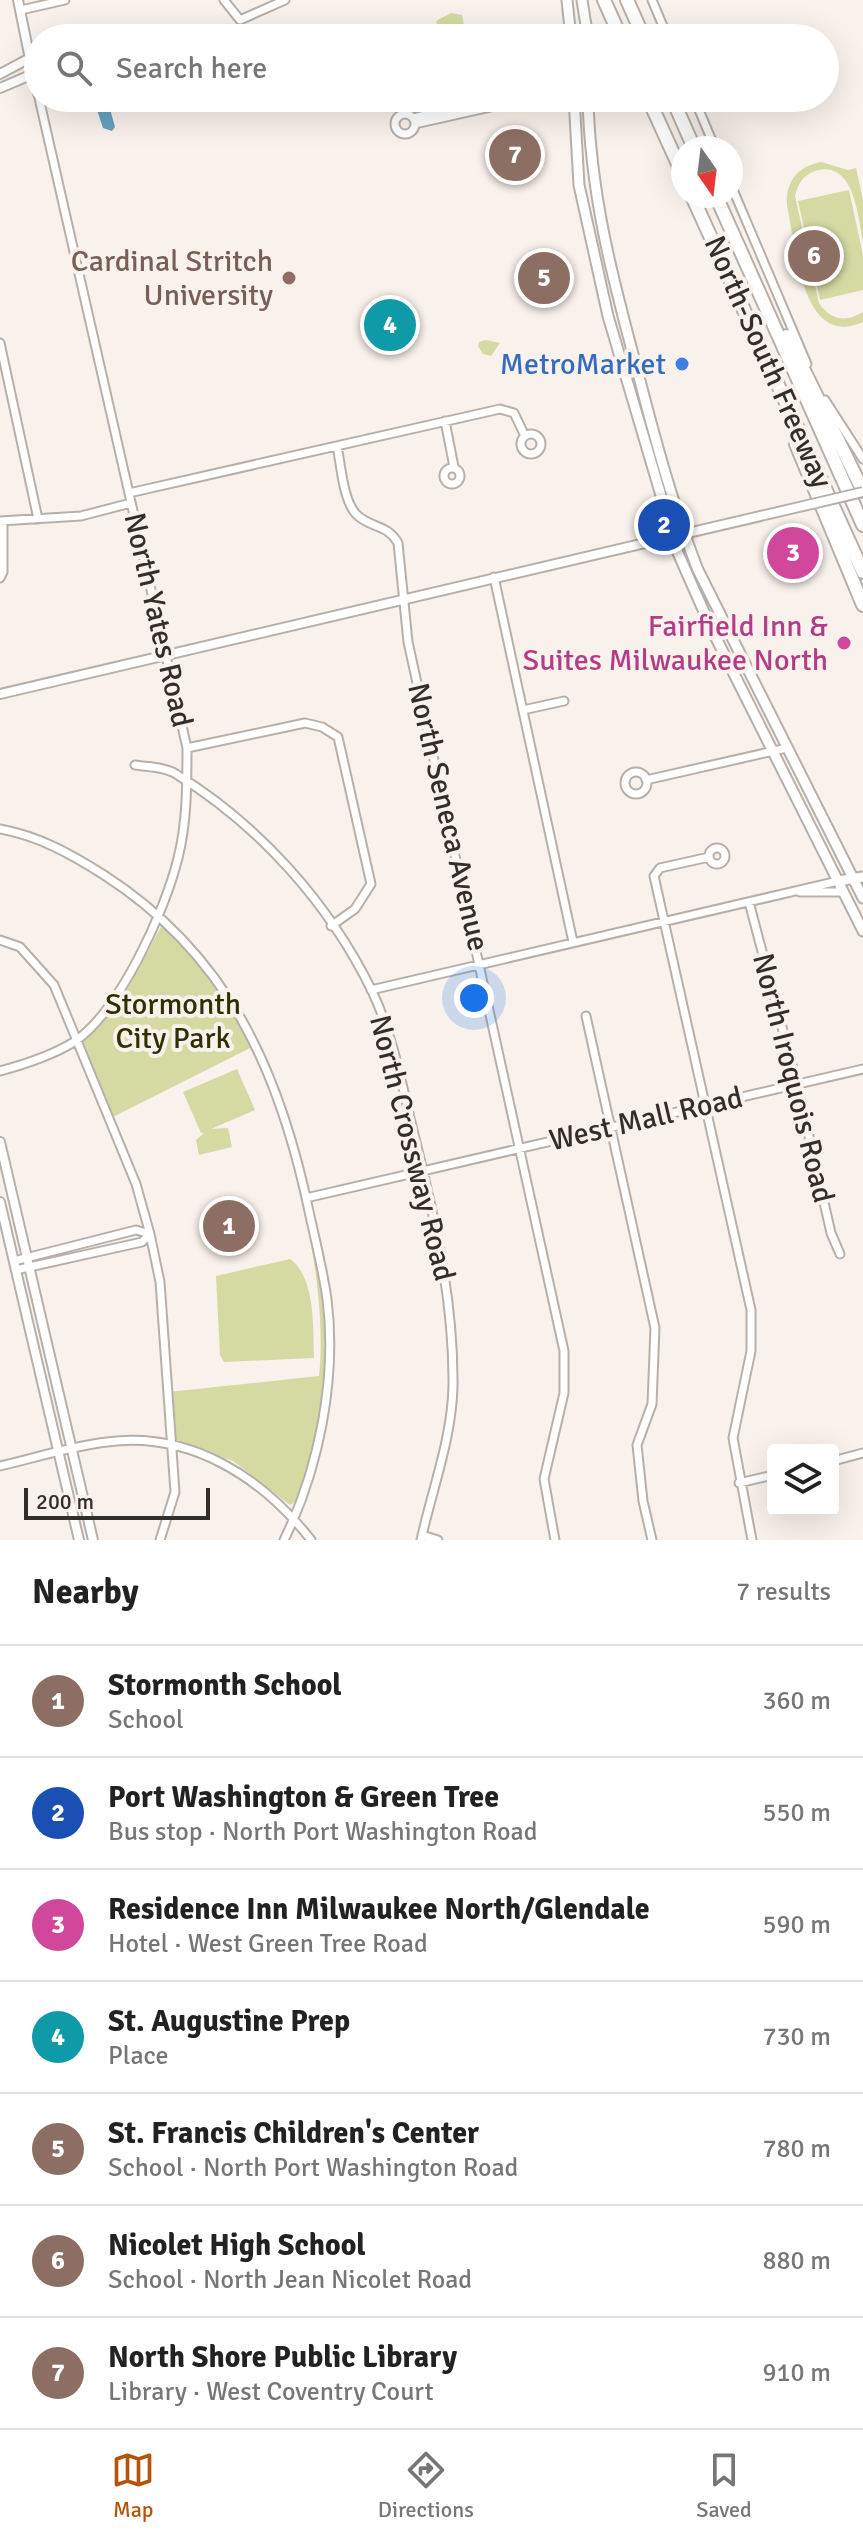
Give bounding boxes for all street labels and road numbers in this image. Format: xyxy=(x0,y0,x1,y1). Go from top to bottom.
street label: North-South Freeway xyxy=(696,230,840,494)
street label: North Yates Road xyxy=(115,509,201,731)
street label: North Seneca Avenue xyxy=(399,679,497,955)
street label: North Iroquois Road xyxy=(744,949,842,1207)
street label: North Crossway Road xyxy=(361,1011,463,1285)
street label: West Mall Road xyxy=(546,1079,746,1159)

